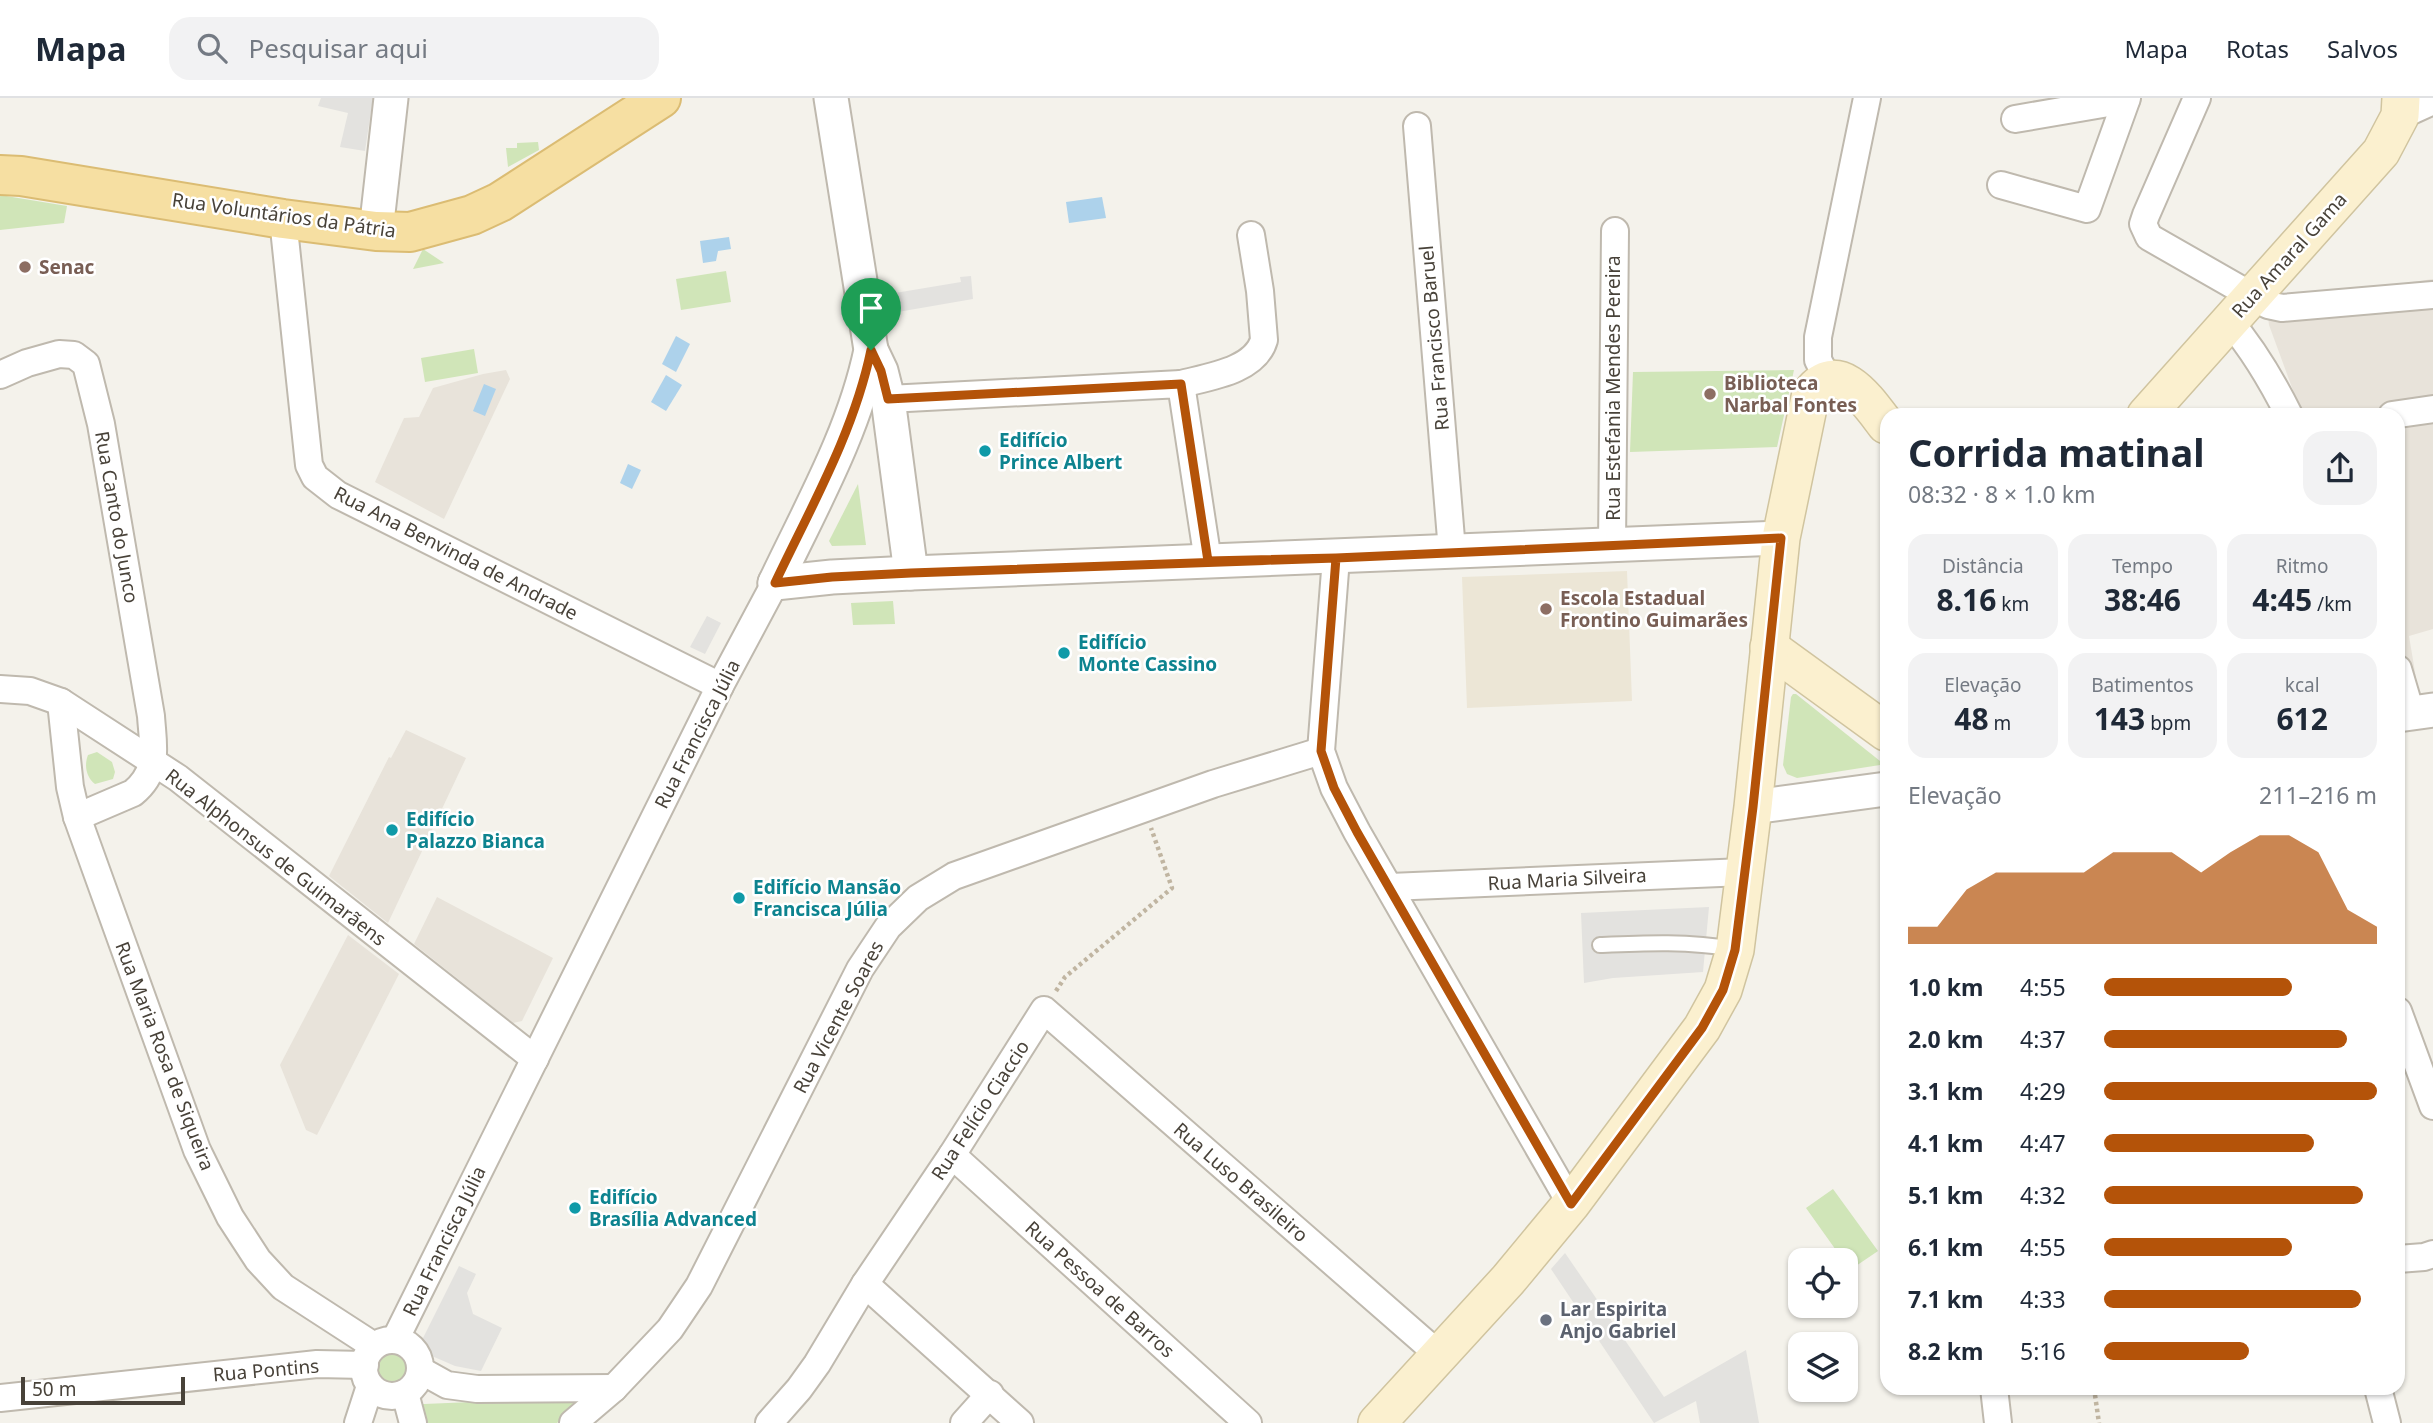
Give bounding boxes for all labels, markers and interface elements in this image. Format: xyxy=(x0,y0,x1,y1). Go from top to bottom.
search box xyxy=(169,17,659,80)
text: Mapa xyxy=(35,26,127,71)
icon: search xyxy=(193,29,231,67)
text: Pesquisar aqui xyxy=(249,30,428,66)
text: Mapa xyxy=(2124,32,2188,65)
text: Rotas xyxy=(2226,32,2289,65)
text: Salvos xyxy=(2327,32,2398,65)
street label: Rua Voluntários da Pátria xyxy=(170,186,398,244)
street label: Rua Amaral Gama xyxy=(2226,187,2352,323)
street label: Rua Francisco Baruel xyxy=(1413,244,1455,432)
place label: Senac xyxy=(39,254,95,280)
street label: Rua Estefania Mendes Pereira xyxy=(1600,255,1626,521)
marker: Senac xyxy=(17,259,33,275)
pin xyxy=(841,278,901,350)
icon: arrive xyxy=(852,289,890,327)
place label: Biblioteca Narbal Fontes xyxy=(1724,370,1857,418)
marker: Biblioteca Narbal Fontes xyxy=(1702,386,1718,402)
text: Corrida matinal xyxy=(1908,426,2205,478)
place label: Edifício Prince Albert xyxy=(999,427,1122,475)
street label: Rua Canto do Junco xyxy=(89,429,145,605)
button: share xyxy=(2303,431,2377,505)
marker: Edifício Prince Albert xyxy=(977,443,993,459)
text: 08:32 · 8 × 1.0 km xyxy=(1908,478,2095,510)
street label: Rua Ana Benvinda de Andrade xyxy=(330,480,582,626)
text: Distância xyxy=(1942,553,2024,579)
text: Tempo xyxy=(2112,553,2173,579)
text: Ritmo xyxy=(2276,553,2329,579)
text: 8.16 xyxy=(1936,579,1996,620)
text: 38:46 xyxy=(2104,579,2181,620)
text: 4:45 xyxy=(2252,579,2312,620)
place label: Escola Estadual Frontino Guimarães xyxy=(1560,585,1748,633)
text: km xyxy=(1996,591,2029,617)
text: /km xyxy=(2312,591,2352,617)
marker: Escola Estadual Frontino Guimarães xyxy=(1538,601,1554,617)
place label: Edifício Monte Cassino xyxy=(1078,629,1217,677)
marker: Edifício Monte Cassino xyxy=(1056,645,1072,661)
street label: Rua Francisca Júlia xyxy=(648,655,746,813)
text: Elevação xyxy=(1944,672,2022,698)
text: Batimentos xyxy=(2091,672,2194,698)
text: kcal xyxy=(2285,672,2320,698)
text: 48 xyxy=(1954,698,1989,739)
text: 143 xyxy=(2094,698,2145,739)
text: 612 xyxy=(2276,698,2328,739)
text: m xyxy=(1989,710,2011,736)
text: bpm xyxy=(2145,710,2191,736)
street label: Rua Alphonsus de Guimarãens xyxy=(160,763,392,951)
text: Elevação xyxy=(1908,779,2002,811)
text: 211–216 m xyxy=(2259,779,2377,811)
place label: Edifício Palazzo Bianca xyxy=(406,806,545,854)
marker: Edifício Palazzo Bianca xyxy=(384,822,400,838)
street label: Rua Maria Silveira xyxy=(1487,862,1647,896)
place label: Edifício Mansão Francisca Júlia xyxy=(753,874,901,922)
marker: Edifício Mansão Francisca Júlia xyxy=(731,890,747,906)
street label: Rua Vicente Soares xyxy=(787,936,889,1098)
street label: Rua Maria Rosa de Siqueira xyxy=(109,938,221,1174)
text: 1.0 km xyxy=(1908,971,1983,1003)
text: 4:55 xyxy=(2020,971,2066,1003)
text: 2.0 km xyxy=(1908,1023,1983,1055)
text: 4:37 xyxy=(2020,1023,2066,1055)
street label: Rua Felício Ciaccio xyxy=(925,1035,1035,1185)
text: 3.1 km xyxy=(1908,1075,1983,1107)
text: 4:29 xyxy=(2020,1075,2066,1107)
street label: Rua Luso Brasileiro xyxy=(1168,1116,1314,1248)
text: 4.1 km xyxy=(1908,1127,1983,1159)
text: 4:47 xyxy=(2020,1127,2066,1159)
street label: Rua Francisca Júlia xyxy=(396,1162,492,1320)
text: 5.1 km xyxy=(1908,1179,1983,1211)
text: 4:32 xyxy=(2020,1179,2066,1211)
place label: Edifício Brasília Advanced xyxy=(589,1184,757,1232)
marker: Edifício Brasília Advanced xyxy=(567,1200,583,1216)
street label: Rua Pessoa de Barros xyxy=(1020,1215,1180,1363)
text: 6.1 km xyxy=(1908,1231,1983,1263)
text: 4:55 xyxy=(2020,1231,2066,1263)
map controls xyxy=(1788,1248,1858,1402)
button: locate xyxy=(1788,1248,1858,1318)
text: 7.1 km xyxy=(1908,1283,1983,1315)
text: 4:33 xyxy=(2020,1283,2066,1315)
place label: Lar Espirita Anjo Gabriel xyxy=(1560,1296,1676,1344)
marker: Lar Espirita Anjo Gabriel xyxy=(1538,1312,1554,1328)
button: layers xyxy=(1788,1332,1858,1402)
text: 8.2 km xyxy=(1908,1335,1983,1367)
text: 5:16 xyxy=(2020,1335,2066,1367)
street label: Rua Pontins xyxy=(212,1352,320,1388)
scale bar xyxy=(21,1374,186,1406)
text: 50 m xyxy=(32,1376,76,1402)

